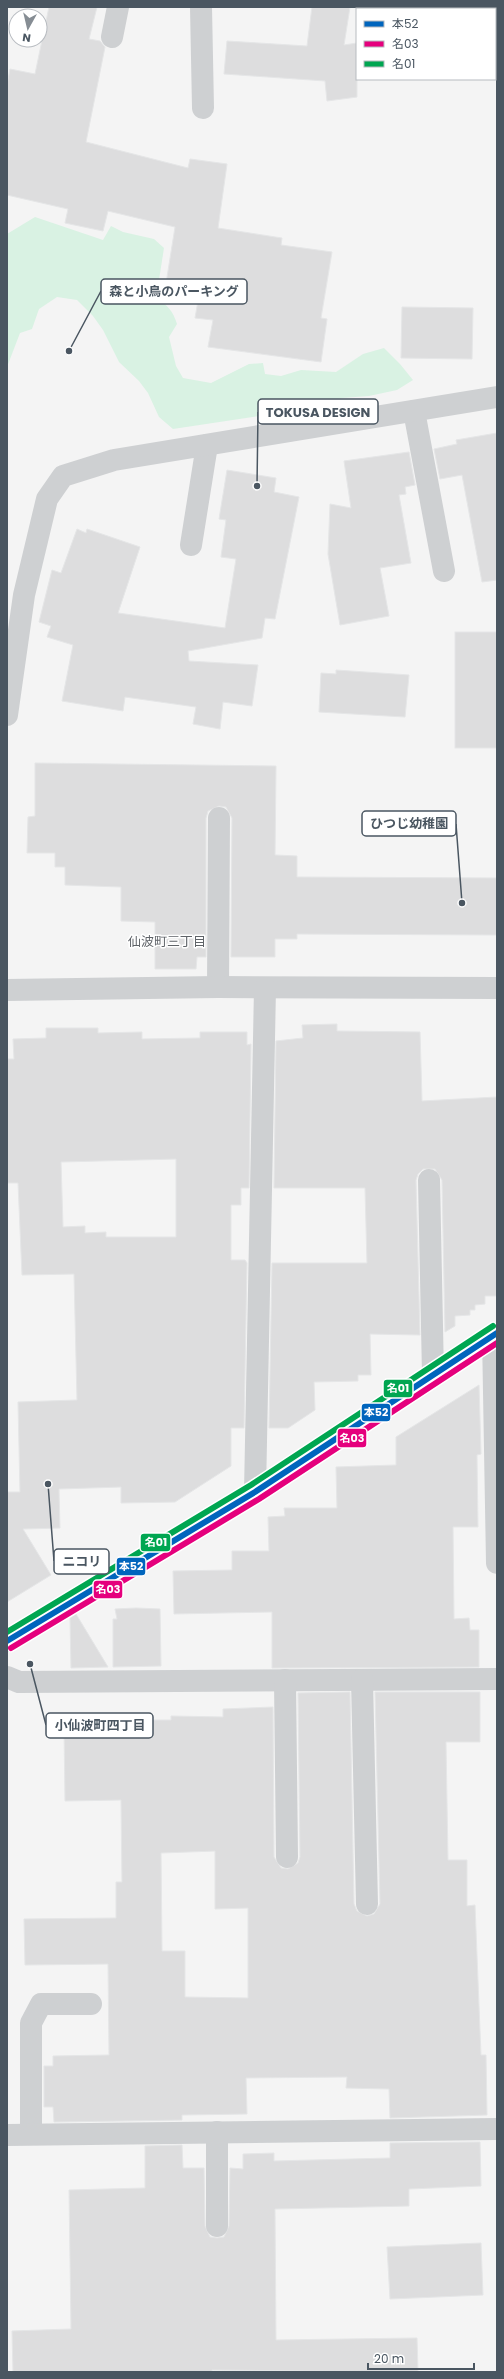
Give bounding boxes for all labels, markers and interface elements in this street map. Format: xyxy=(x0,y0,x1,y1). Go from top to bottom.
north arrow xyxy=(8,8,48,48)
legend xyxy=(356,8,496,80)
text: 本52 xyxy=(392,15,419,32)
text: N xyxy=(21,29,32,46)
text: 名03 xyxy=(392,35,419,52)
text: 名01 xyxy=(392,55,415,72)
callout: 森と小鳥のパーキング xyxy=(101,279,247,304)
text: 森と小鳥のパーキング xyxy=(109,282,239,301)
callout: TOKUSA DESIGN xyxy=(258,399,378,424)
text: TOKUSA DESIGN xyxy=(266,403,370,422)
callout: ひつじ幼稚園 xyxy=(362,811,456,836)
text: ひつじ幼稚園 xyxy=(370,814,448,833)
district label: 仙波町三丁目 xyxy=(128,932,206,951)
line badge: 名01 xyxy=(383,1379,413,1398)
text: 名01 xyxy=(387,1380,409,1396)
line badge: 本52 xyxy=(361,1403,391,1422)
text: 本52 xyxy=(364,1404,388,1420)
line badge: 名03 xyxy=(337,1428,367,1448)
text: 名03 xyxy=(340,1430,365,1446)
line badge: 名01 xyxy=(140,1533,171,1552)
text: 名01 xyxy=(145,1534,167,1550)
callout: ニコリ xyxy=(54,1549,109,1574)
text: ニコリ xyxy=(62,1552,102,1571)
line badge: 本52 xyxy=(116,1557,146,1576)
text: 本52 xyxy=(119,1558,143,1574)
line badge: 名03 xyxy=(93,1580,123,1599)
text: 名03 xyxy=(96,1581,121,1597)
callout: 小仙波町四丁目 xyxy=(46,1713,153,1738)
text: 小仙波町四丁目 xyxy=(54,1716,146,1735)
scale bar xyxy=(368,2345,474,2371)
text: 20 m xyxy=(374,2350,404,2367)

